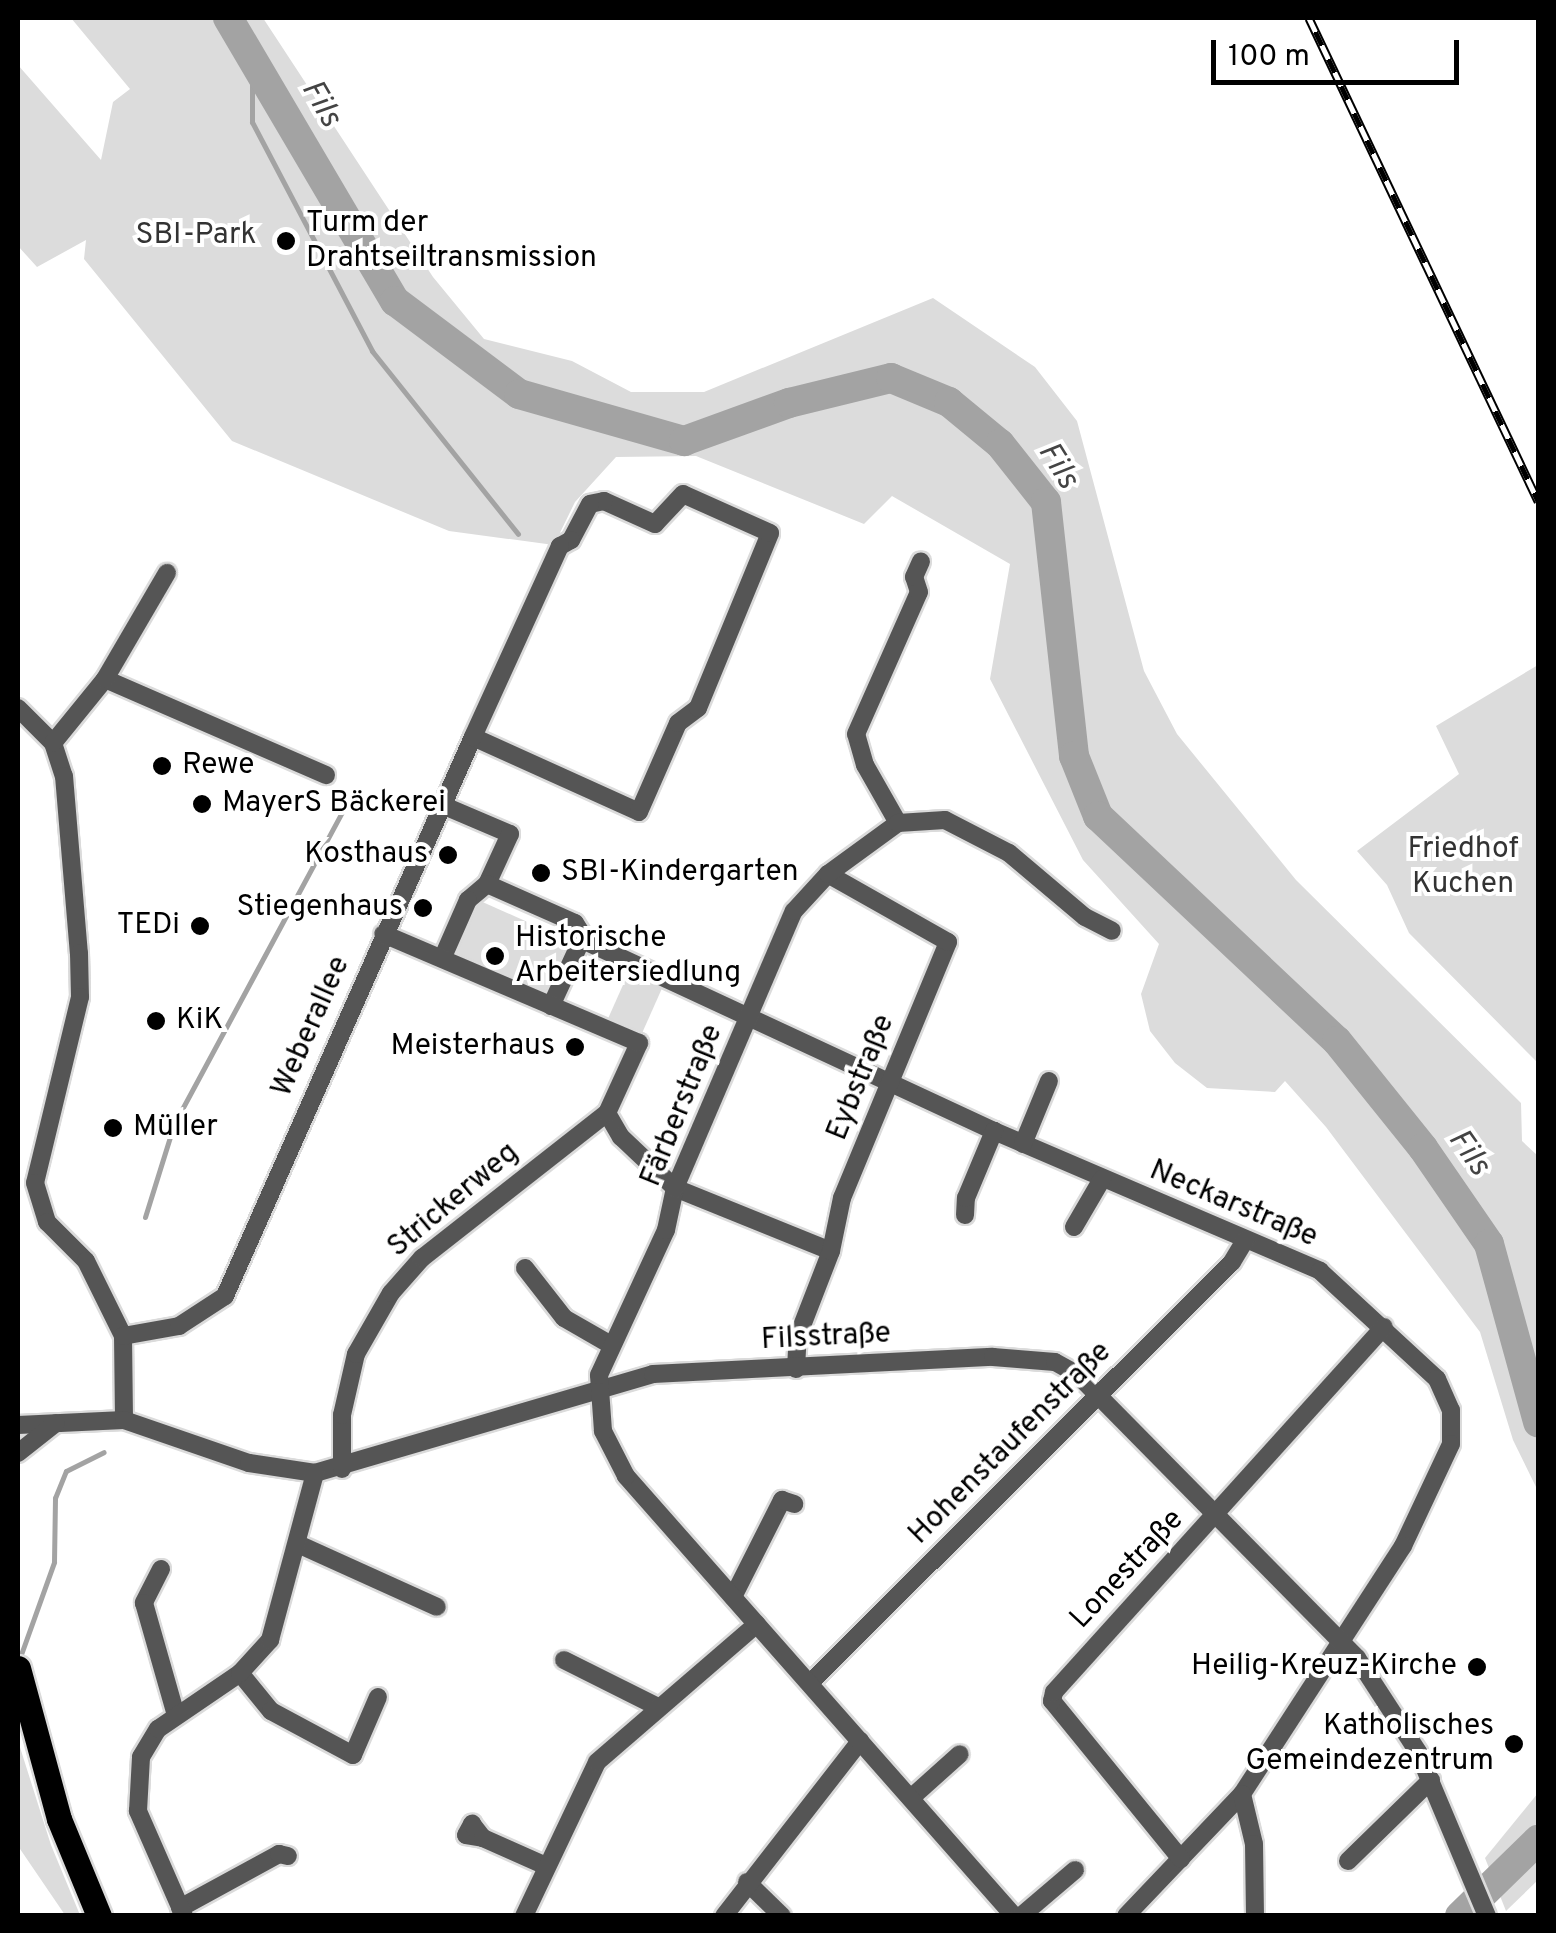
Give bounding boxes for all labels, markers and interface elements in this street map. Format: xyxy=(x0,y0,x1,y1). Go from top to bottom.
scale bar xyxy=(1216,20,1464,82)
text: 100 m xyxy=(1228,39,1310,76)
water label: Fils xyxy=(291,74,349,134)
place label: Turm der Drahtseiltransmission xyxy=(306,206,597,276)
park label: SBI-Park xyxy=(136,218,256,254)
marker: Turm der Drahtseiltransmission xyxy=(275,230,297,252)
water label: Fils xyxy=(1028,436,1086,496)
place label: Rewe xyxy=(182,748,254,784)
marker: Rewe xyxy=(151,755,173,777)
place label: MayerS Bäckerei xyxy=(222,786,446,822)
marker: MayerS Bäckerei xyxy=(191,793,213,815)
park label: Friedhof Kuchen xyxy=(1407,832,1519,902)
place label: Kosthaus xyxy=(304,837,428,873)
marker: Kosthaus xyxy=(437,844,459,866)
place label: SBI-Kindergarten xyxy=(561,855,799,891)
marker: SBI-Kindergarten xyxy=(530,862,552,884)
place label: Stiegenhaus xyxy=(236,890,403,926)
marker: Stiegenhaus xyxy=(412,897,434,919)
place label: TEDi xyxy=(117,908,180,944)
marker: TEDi xyxy=(189,915,211,937)
place label: Historische Arbeitersiedlung xyxy=(515,921,741,992)
marker: Historische Arbeitersiedlung xyxy=(484,945,506,967)
street label: Weberallee xyxy=(265,951,359,1103)
place label: KiK xyxy=(176,1003,223,1039)
marker: KiK xyxy=(145,1010,167,1032)
street label: Eybstraße xyxy=(821,1010,903,1146)
street label: Färberstraße xyxy=(634,1020,732,1192)
place label: Meisterhaus xyxy=(391,1029,555,1065)
marker: Meisterhaus xyxy=(564,1036,586,1058)
place label: Müller xyxy=(133,1110,218,1146)
marker: Müller xyxy=(102,1117,124,1139)
water label: Fils xyxy=(1439,1122,1497,1184)
street label: Strickerweg xyxy=(381,1136,527,1266)
street label: Neckarstraße xyxy=(1144,1153,1322,1257)
street label: Filsstraße xyxy=(760,1317,892,1359)
street label: Hohenstaufenstraße xyxy=(902,1335,1120,1553)
street label: Lonestraße xyxy=(1064,1503,1192,1637)
place label: Heilig-Kreuz-Kirche xyxy=(1191,1649,1457,1685)
marker: Heilig-Kreuz-Kirche xyxy=(1466,1656,1488,1678)
place label: Katholisches Gemeindezentrum xyxy=(1246,1709,1494,1780)
marker: Katholisches Gemeindezentrum xyxy=(1503,1733,1525,1755)

